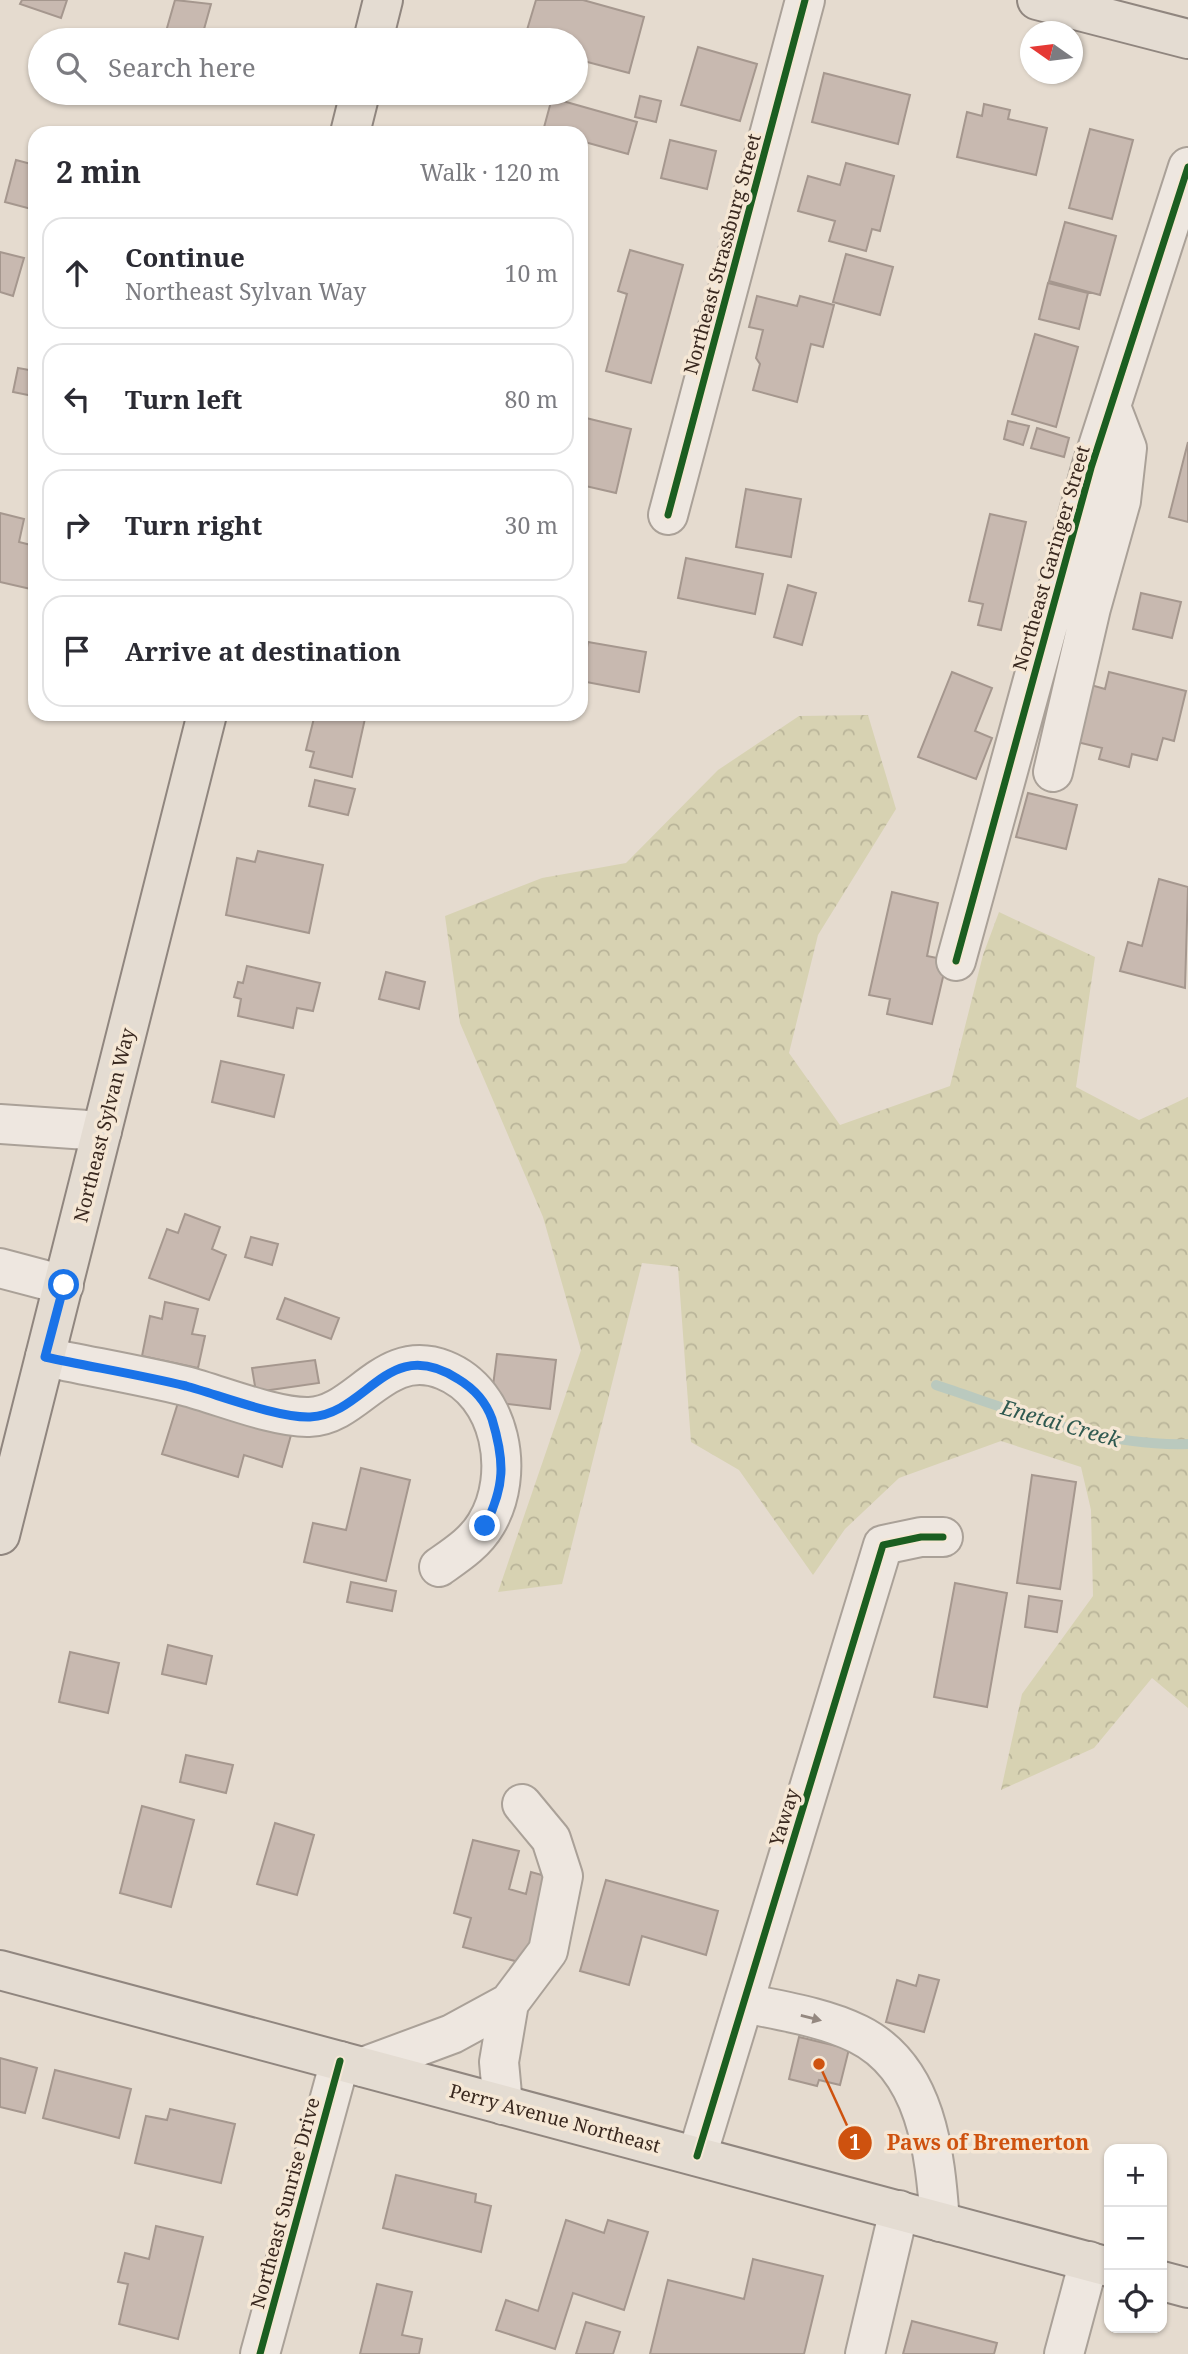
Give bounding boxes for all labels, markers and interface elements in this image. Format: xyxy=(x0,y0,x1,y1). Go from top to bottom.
north arrow xyxy=(1020,21,1083,84)
search box xyxy=(28,28,588,105)
icon: search xyxy=(52,48,90,86)
text: Search here xyxy=(108,49,256,85)
street label: Northeast Strassburg Street xyxy=(677,130,767,377)
text: 2 min xyxy=(56,151,141,192)
text: Walk · 120 m xyxy=(420,156,560,188)
text: Continue xyxy=(125,239,245,275)
icon: ahead xyxy=(58,254,96,292)
text: 10 m xyxy=(505,257,558,289)
text: Northeast Sylvan Way xyxy=(125,275,366,307)
icon: left xyxy=(58,380,96,418)
text: Turn left xyxy=(125,381,242,417)
text: 80 m xyxy=(505,383,558,415)
street label: Northeast Garinger Street xyxy=(1006,442,1096,674)
icon: right xyxy=(58,506,96,544)
text: Turn right xyxy=(125,507,262,543)
text: 30 m xyxy=(505,509,558,541)
icon: arrive xyxy=(58,632,96,670)
text: Arrive at destination xyxy=(125,633,401,669)
street label: Northeast Sylvan Way xyxy=(67,1025,141,1225)
route start xyxy=(48,1269,79,1300)
water label: Enetai Creek xyxy=(997,1392,1125,1454)
route end xyxy=(469,1510,500,1541)
street label: Yaway xyxy=(763,1785,805,1850)
one-way arrow xyxy=(801,2014,822,2024)
street label: Perry Avenue Northeast xyxy=(447,2077,664,2159)
street label: Northeast Sunrise Drive xyxy=(244,2095,326,2311)
callout: Paws of Bremerton xyxy=(838,2122,1104,2164)
text: 1 xyxy=(849,2128,861,2156)
text: Paws of Bremerton xyxy=(887,2128,1089,2156)
map controls xyxy=(1104,2144,1167,2333)
button: + xyxy=(1104,2144,1167,2207)
button: − xyxy=(1104,2207,1167,2270)
button: locate xyxy=(1104,2270,1167,2333)

